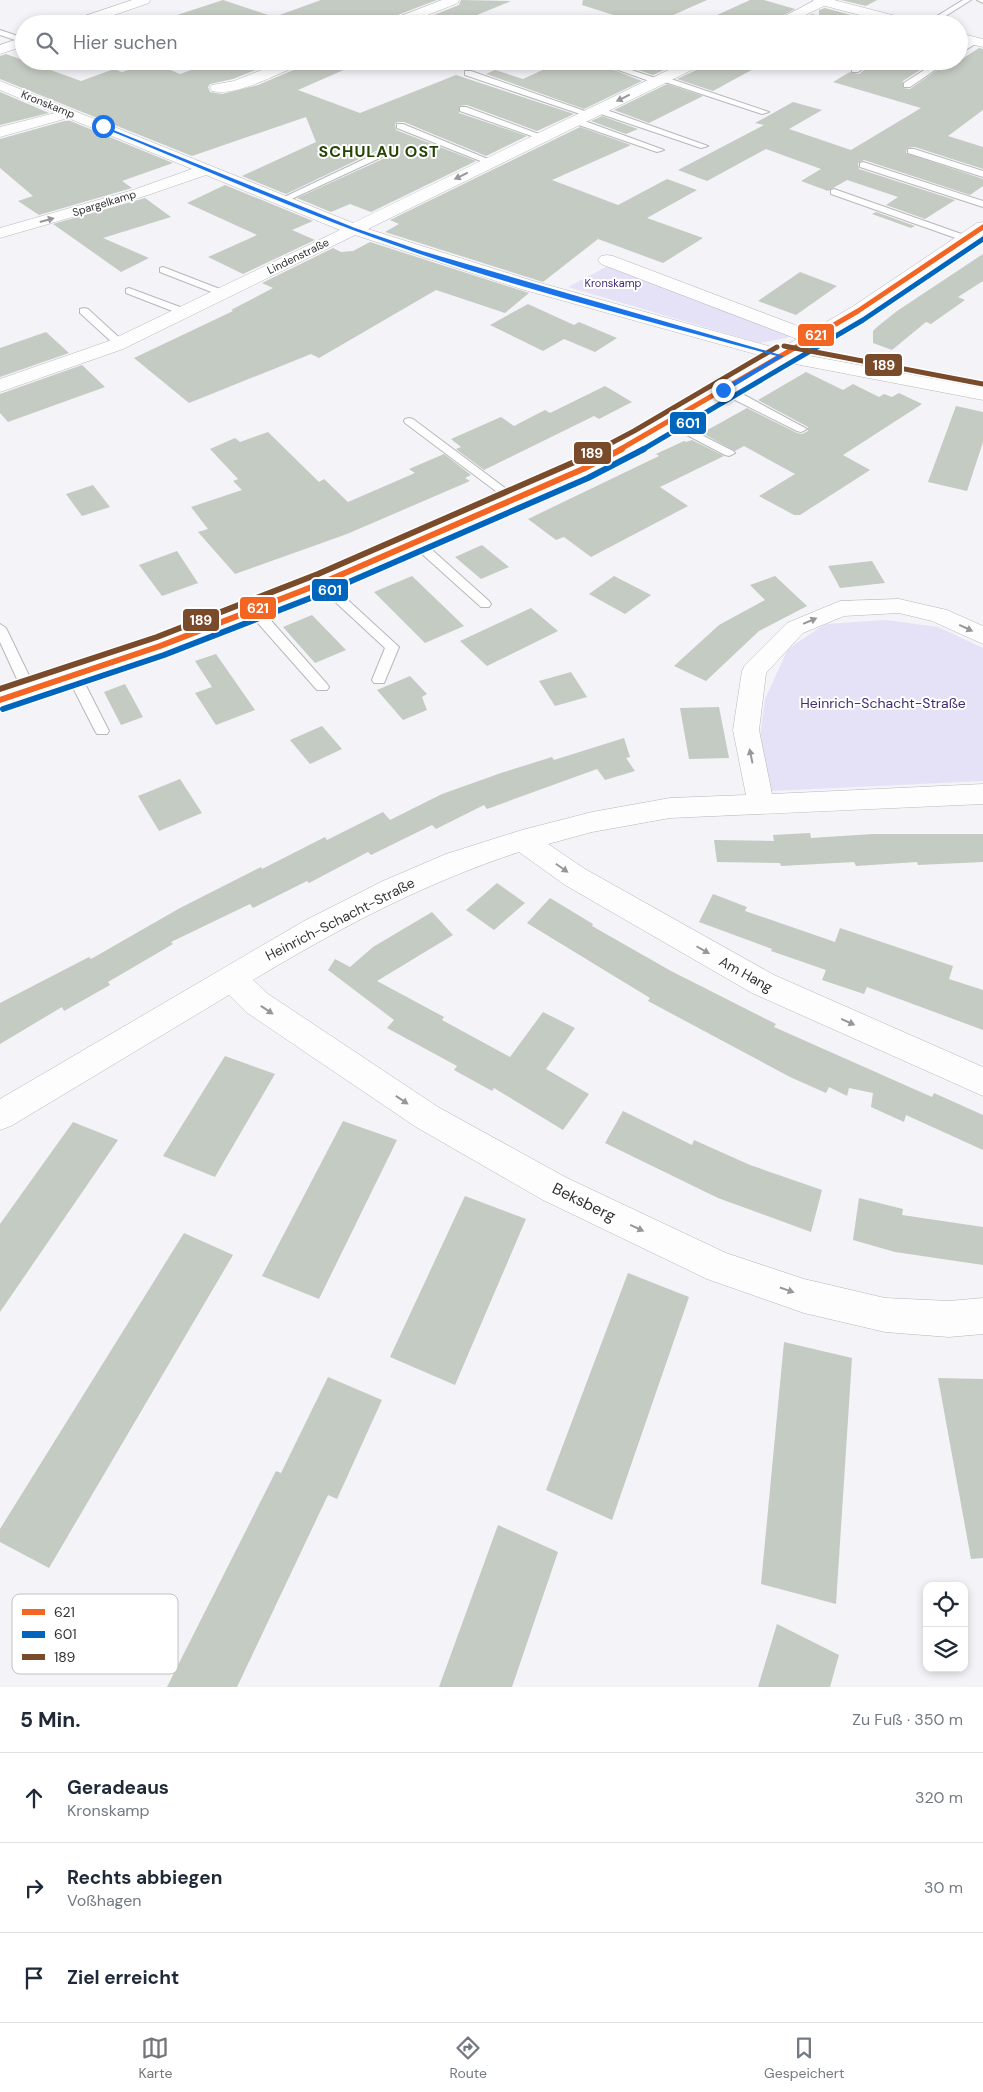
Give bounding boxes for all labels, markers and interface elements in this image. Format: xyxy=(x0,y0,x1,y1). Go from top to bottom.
search box xyxy=(15,15,968,70)
icon: search xyxy=(33,29,61,57)
text: Hier suchen xyxy=(73,30,177,55)
street label: Kronskamp xyxy=(19,87,77,121)
one-way arrow xyxy=(616,94,630,102)
route start xyxy=(92,115,115,138)
district label: SCHULAU OST xyxy=(318,141,440,162)
one-way arrow xyxy=(454,172,468,180)
street label: Spargelkamp xyxy=(70,187,138,219)
one-way arrow xyxy=(40,216,55,224)
street label: Lindenstraße xyxy=(265,235,331,277)
park label: Kronskamp xyxy=(585,276,642,290)
line badge: 621 xyxy=(797,323,835,347)
text: 621 xyxy=(805,326,827,344)
line badge: 189 xyxy=(864,353,903,377)
text: 189 xyxy=(873,356,895,374)
route end xyxy=(712,379,735,402)
line badge: 601 xyxy=(669,411,707,435)
text: 601 xyxy=(676,414,700,432)
line badge: 189 xyxy=(573,441,612,465)
text: 189 xyxy=(581,444,603,462)
line badge: 601 xyxy=(311,578,349,602)
text: 601 xyxy=(318,581,342,599)
line badge: 621 xyxy=(239,596,277,620)
text: 621 xyxy=(247,599,269,617)
line badge: 189 xyxy=(182,608,220,632)
text: 189 xyxy=(190,611,212,629)
one-way arrow xyxy=(803,617,817,625)
one-way arrow xyxy=(959,624,973,632)
park label: Heinrich-Schacht-Straße xyxy=(800,694,966,712)
one-way arrow xyxy=(747,748,755,764)
one-way arrow xyxy=(555,863,569,873)
street label: Heinrich-Schacht-Straße xyxy=(262,873,418,965)
one-way arrow xyxy=(696,945,709,954)
street label: Am Hang xyxy=(716,952,776,996)
one-way arrow xyxy=(260,1005,274,1015)
one-way arrow xyxy=(841,1019,855,1027)
one-way arrow xyxy=(395,1095,409,1105)
street label: Beksberg xyxy=(549,1178,619,1226)
one-way arrow xyxy=(630,1224,644,1232)
one-way arrow xyxy=(779,1287,794,1294)
map controls xyxy=(923,1582,968,1672)
button: locate xyxy=(923,1582,968,1627)
legend xyxy=(12,1594,178,1674)
text: 621 xyxy=(54,1603,75,1621)
text: 601 xyxy=(54,1625,77,1643)
button: layers xyxy=(923,1627,968,1672)
text: 189 xyxy=(54,1648,75,1666)
text: 5 Min. xyxy=(20,1706,81,1734)
text: Zu Fuß · 350 m xyxy=(852,1709,963,1730)
text: Geradeaus xyxy=(67,1775,169,1800)
icon: ahead xyxy=(20,1784,48,1812)
text: 320 m xyxy=(915,1787,963,1808)
text: Kronskamp xyxy=(67,1800,150,1821)
text: Rechts abbiegen xyxy=(67,1865,222,1890)
icon: right xyxy=(20,1874,48,1902)
text: 30 m xyxy=(924,1877,963,1898)
text: Voßhagen xyxy=(67,1890,141,1911)
icon: arrive xyxy=(20,1964,48,1992)
text: Ziel erreicht xyxy=(67,1965,179,1990)
tab: Karte xyxy=(139,2034,172,2082)
tab: Route xyxy=(450,2034,487,2082)
tab: Gespeichert xyxy=(764,2034,844,2082)

